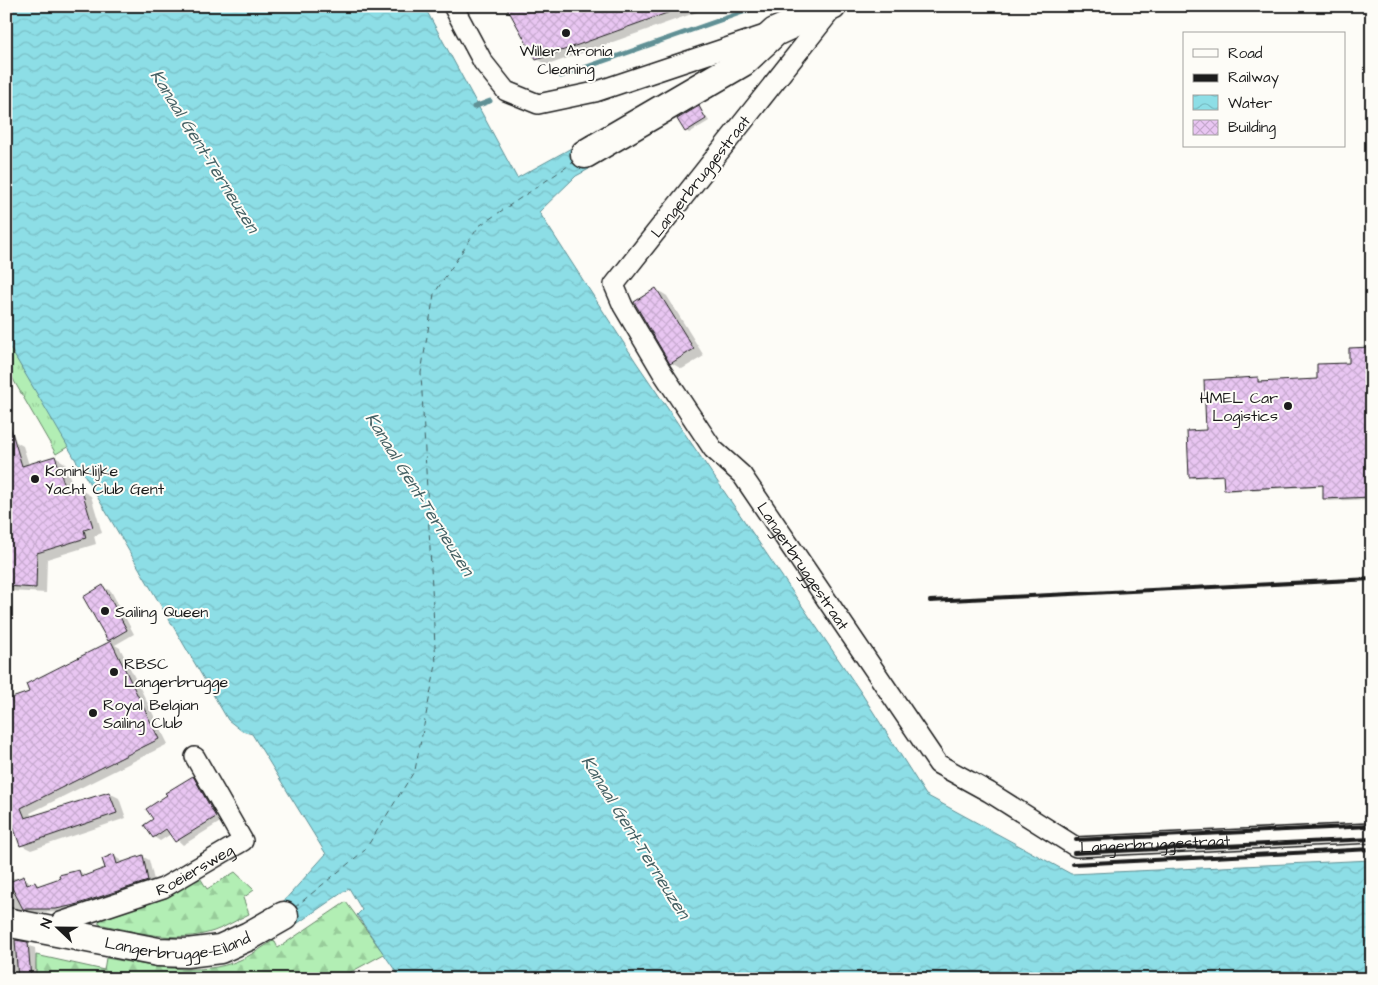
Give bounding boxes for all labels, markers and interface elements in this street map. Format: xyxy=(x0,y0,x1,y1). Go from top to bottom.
marker: Willer Aronia Cleaning xyxy=(560,27,572,39)
legend xyxy=(1183,32,1346,148)
place label: Willer Aronia Cleaning xyxy=(519,40,613,81)
text: Road xyxy=(1228,43,1263,64)
water label: Kanaal Gent-Terneuzen xyxy=(144,65,266,239)
text: Railway xyxy=(1228,67,1279,89)
text: Water xyxy=(1228,93,1272,114)
street label: Langerbruggestraat xyxy=(646,110,757,243)
text: Building xyxy=(1228,117,1276,139)
place label: HMEL Car Logistics xyxy=(1200,387,1278,428)
marker: HMEL Car Logistics xyxy=(1282,400,1294,412)
water label: Kanaal Gent-Terneuzen xyxy=(359,408,481,582)
place label: Koninklijke Yacht Club Gent xyxy=(45,460,165,500)
marker: Koninklijke Yacht Club Gent xyxy=(29,473,41,485)
street label: Langerbruggestraat xyxy=(751,498,854,635)
place label: Sailing Queen xyxy=(115,601,208,624)
marker: Sailing Queen xyxy=(99,605,111,617)
place label: RBSC Langerbrugge xyxy=(124,653,228,694)
marker: RBSC Langerbrugge xyxy=(108,666,120,678)
place label: Royal Belgian Sailing Club xyxy=(103,694,199,735)
marker: Royal Belgian Sailing Club xyxy=(87,707,99,719)
water label: Kanaal Gent-Terneuzen xyxy=(575,751,697,925)
street label: Langerbruggestraat xyxy=(1080,830,1231,859)
street label: Roeiersweg xyxy=(153,839,238,902)
north arrow xyxy=(32,902,82,952)
text: N xyxy=(36,915,58,931)
street label: Langerbrugge-Eiland xyxy=(103,927,254,966)

